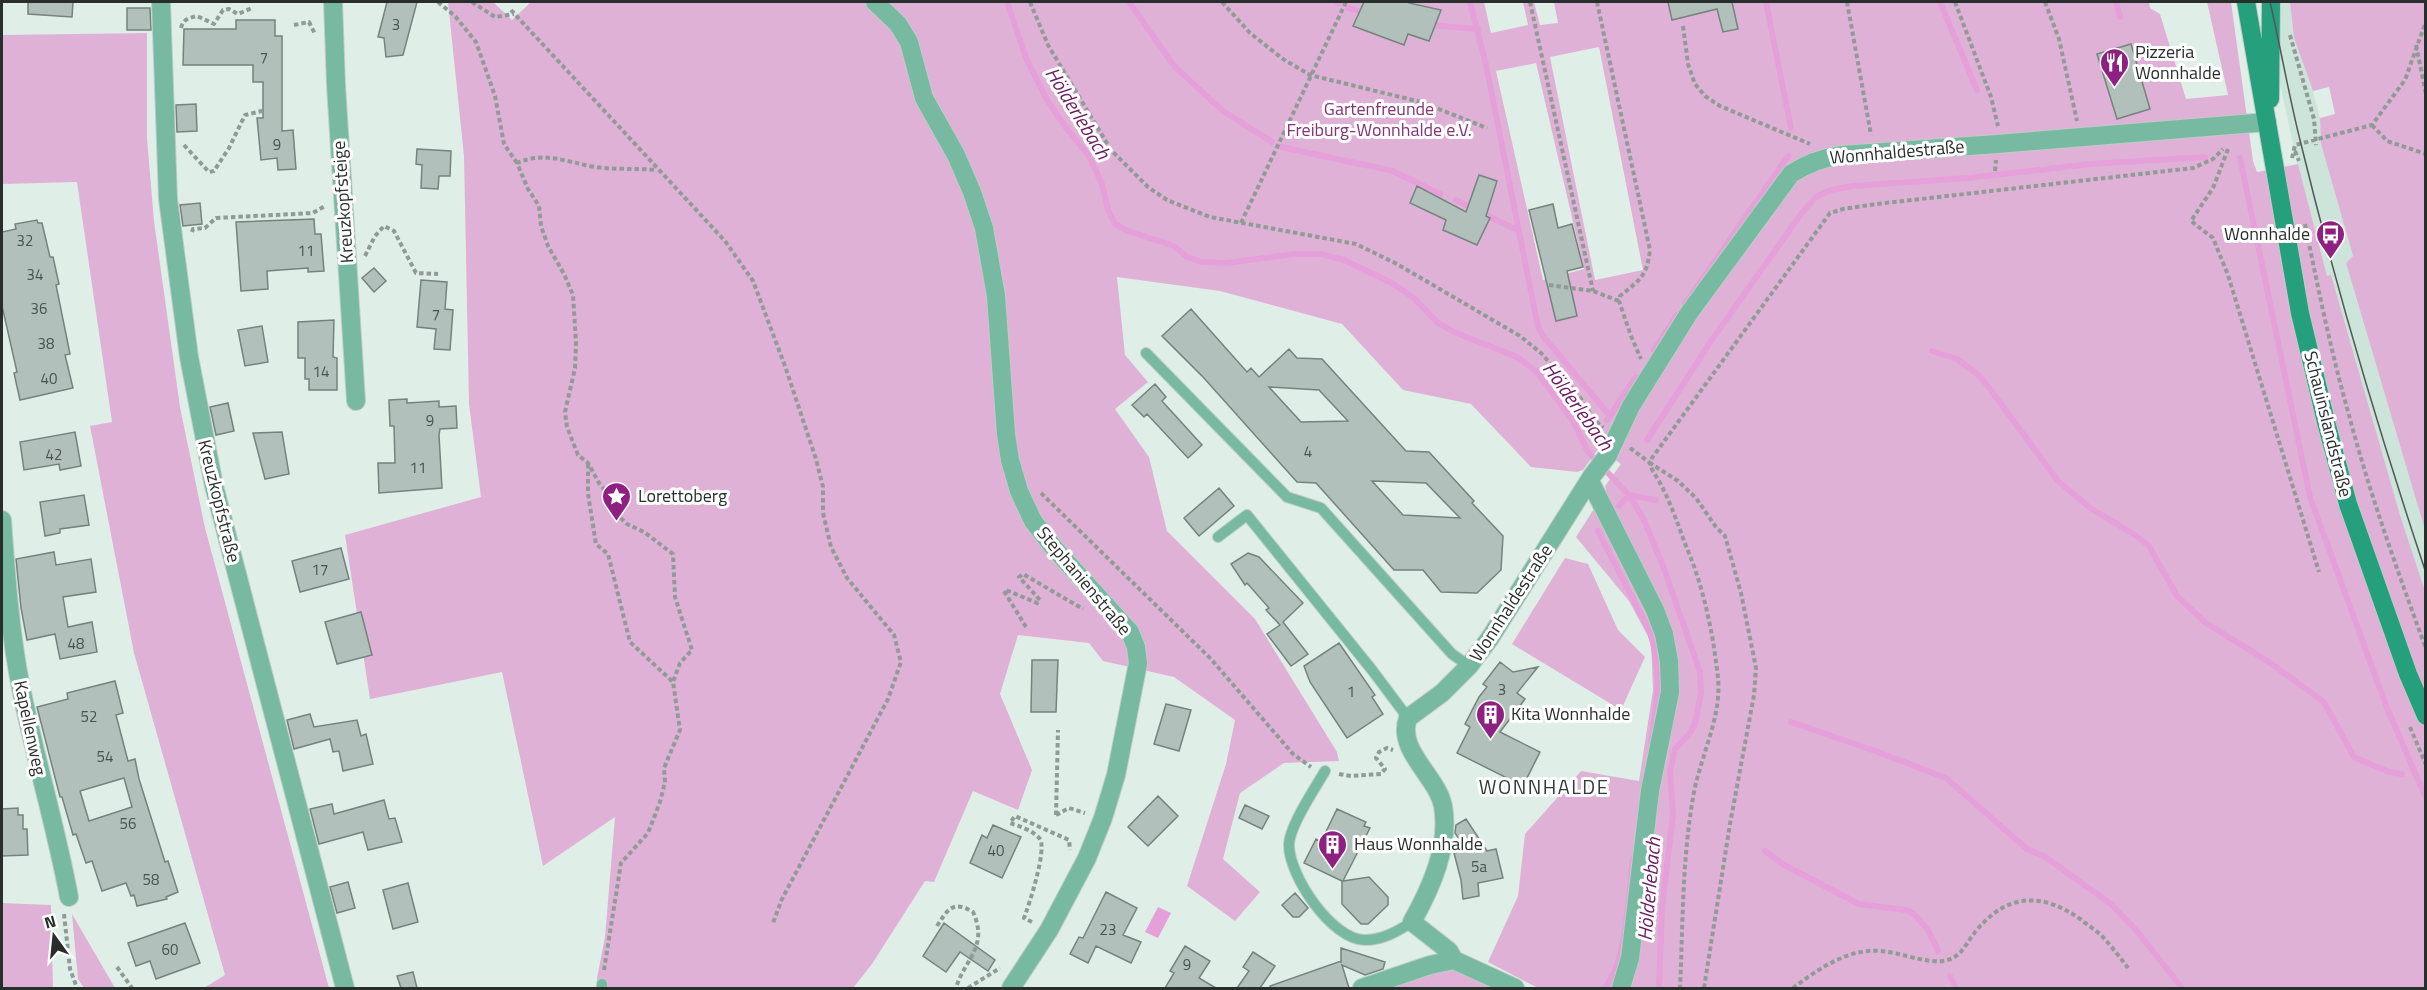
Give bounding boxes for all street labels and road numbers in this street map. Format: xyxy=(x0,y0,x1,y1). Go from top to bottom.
street label: Wonnhaldestraße xyxy=(1828,132,1965,171)
street label: Kreuzkopfsteige xyxy=(325,140,360,264)
street label: Schauinslandstraße xyxy=(2297,348,2360,500)
street label: Kreuzkopfstraße xyxy=(191,437,248,565)
street label: Stephanienstraße xyxy=(1031,520,1138,641)
street label: Wonnhaldestraße xyxy=(1462,539,1559,667)
street label: Kapellenweg xyxy=(7,678,54,778)

